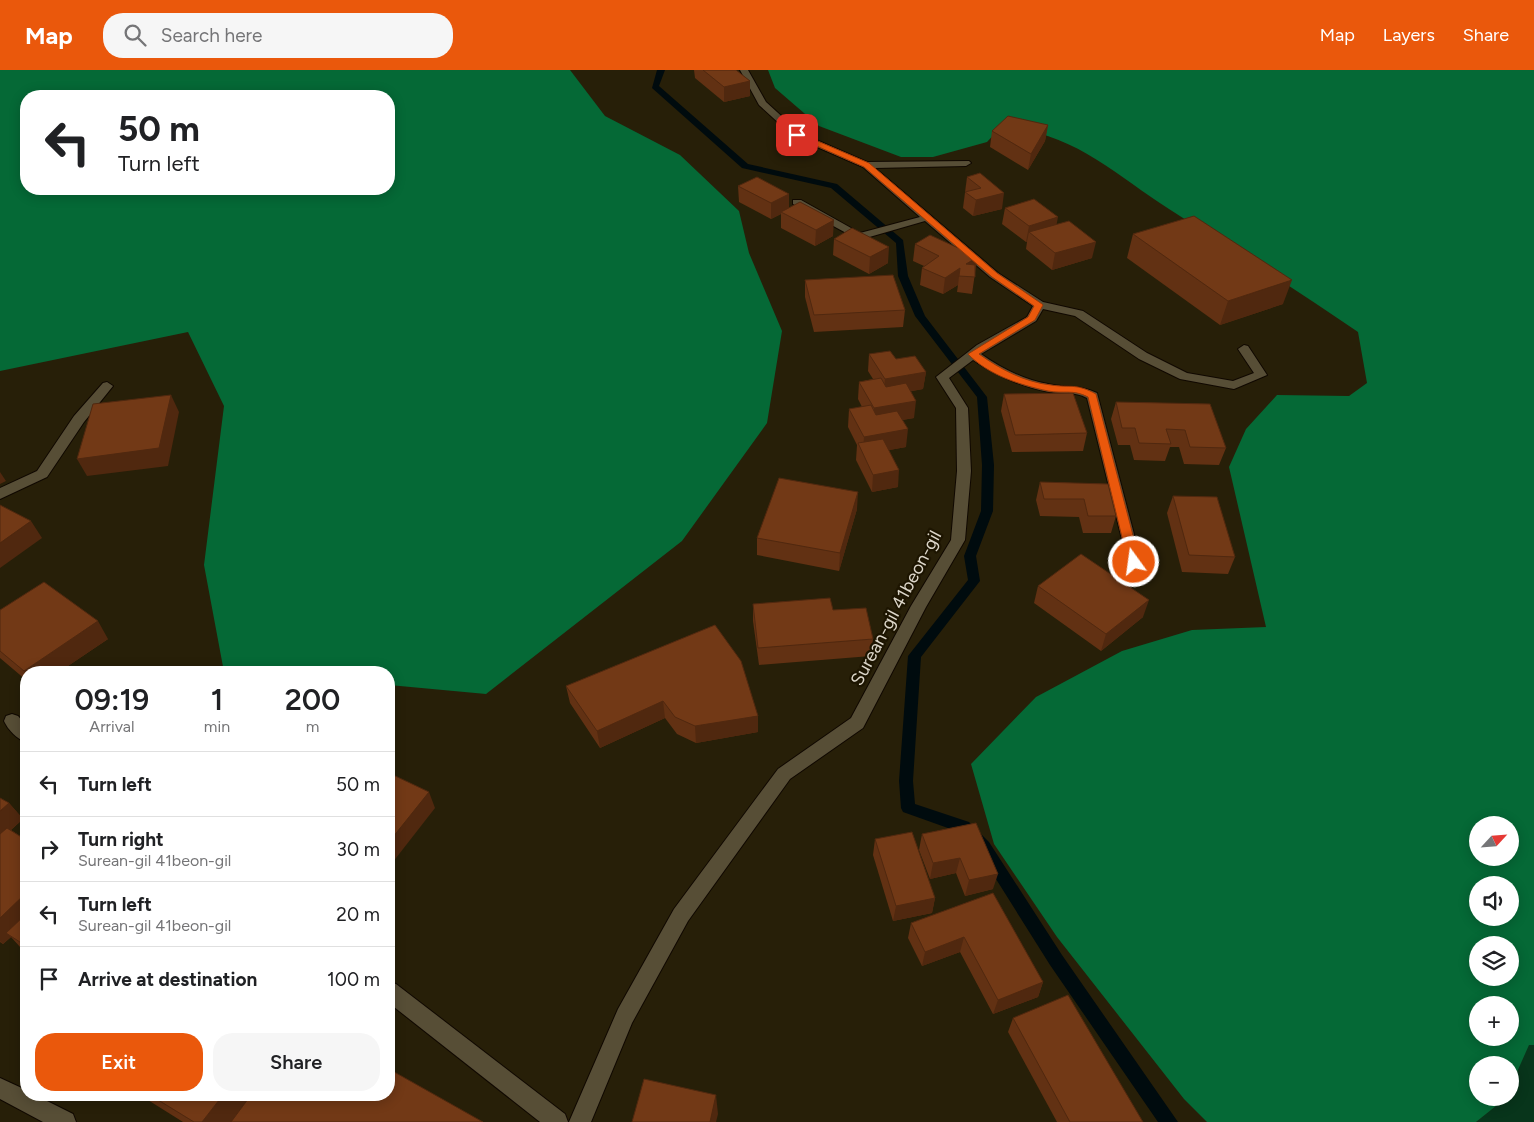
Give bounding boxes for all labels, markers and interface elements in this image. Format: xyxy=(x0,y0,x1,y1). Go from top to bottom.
search box xyxy=(103,13,453,58)
text: Map xyxy=(25,21,73,50)
icon: search xyxy=(121,21,149,49)
text: Search here xyxy=(161,24,262,47)
text: Map xyxy=(1320,24,1355,46)
text: Layers xyxy=(1383,24,1435,46)
text: Share xyxy=(1463,24,1509,46)
text: 50 m xyxy=(118,108,200,150)
icon: left xyxy=(35,110,100,175)
pin xyxy=(776,114,818,156)
icon: arrive xyxy=(783,121,811,149)
text: Turn left xyxy=(118,150,200,177)
street label: Surean-gil 41beon-gil xyxy=(846,527,946,689)
position arrow xyxy=(1107,535,1159,587)
text: 09:19 xyxy=(75,681,149,718)
text: 1 xyxy=(211,681,223,718)
text: 200 xyxy=(285,681,340,718)
text: Arrival xyxy=(89,717,135,736)
text: min xyxy=(204,717,230,736)
text: m xyxy=(306,717,319,736)
icon: left xyxy=(35,770,63,798)
text: Turn left xyxy=(78,773,152,796)
text: 50 m xyxy=(336,773,380,796)
north arrow xyxy=(1469,816,1519,866)
map controls xyxy=(1469,816,1519,1106)
text: Turn right xyxy=(78,828,164,851)
icon: right xyxy=(35,835,63,863)
text: 30 m xyxy=(337,838,380,861)
text: Surean-gil 41beon-gil xyxy=(78,851,231,870)
button: sound xyxy=(1469,876,1519,926)
text: Turn left xyxy=(78,893,152,916)
icon: left xyxy=(35,900,63,928)
text: 20 m xyxy=(336,903,380,926)
text: Surean-gil 41beon-gil xyxy=(78,916,231,935)
button: layers xyxy=(1469,936,1519,986)
icon: arrive xyxy=(35,965,63,993)
text: Arrive at destination xyxy=(78,968,257,991)
text: 100 m xyxy=(327,968,380,991)
button: + xyxy=(1469,996,1519,1046)
button: Exit xyxy=(35,1033,203,1091)
button: Share xyxy=(213,1033,380,1091)
button: − xyxy=(1469,1056,1519,1106)

